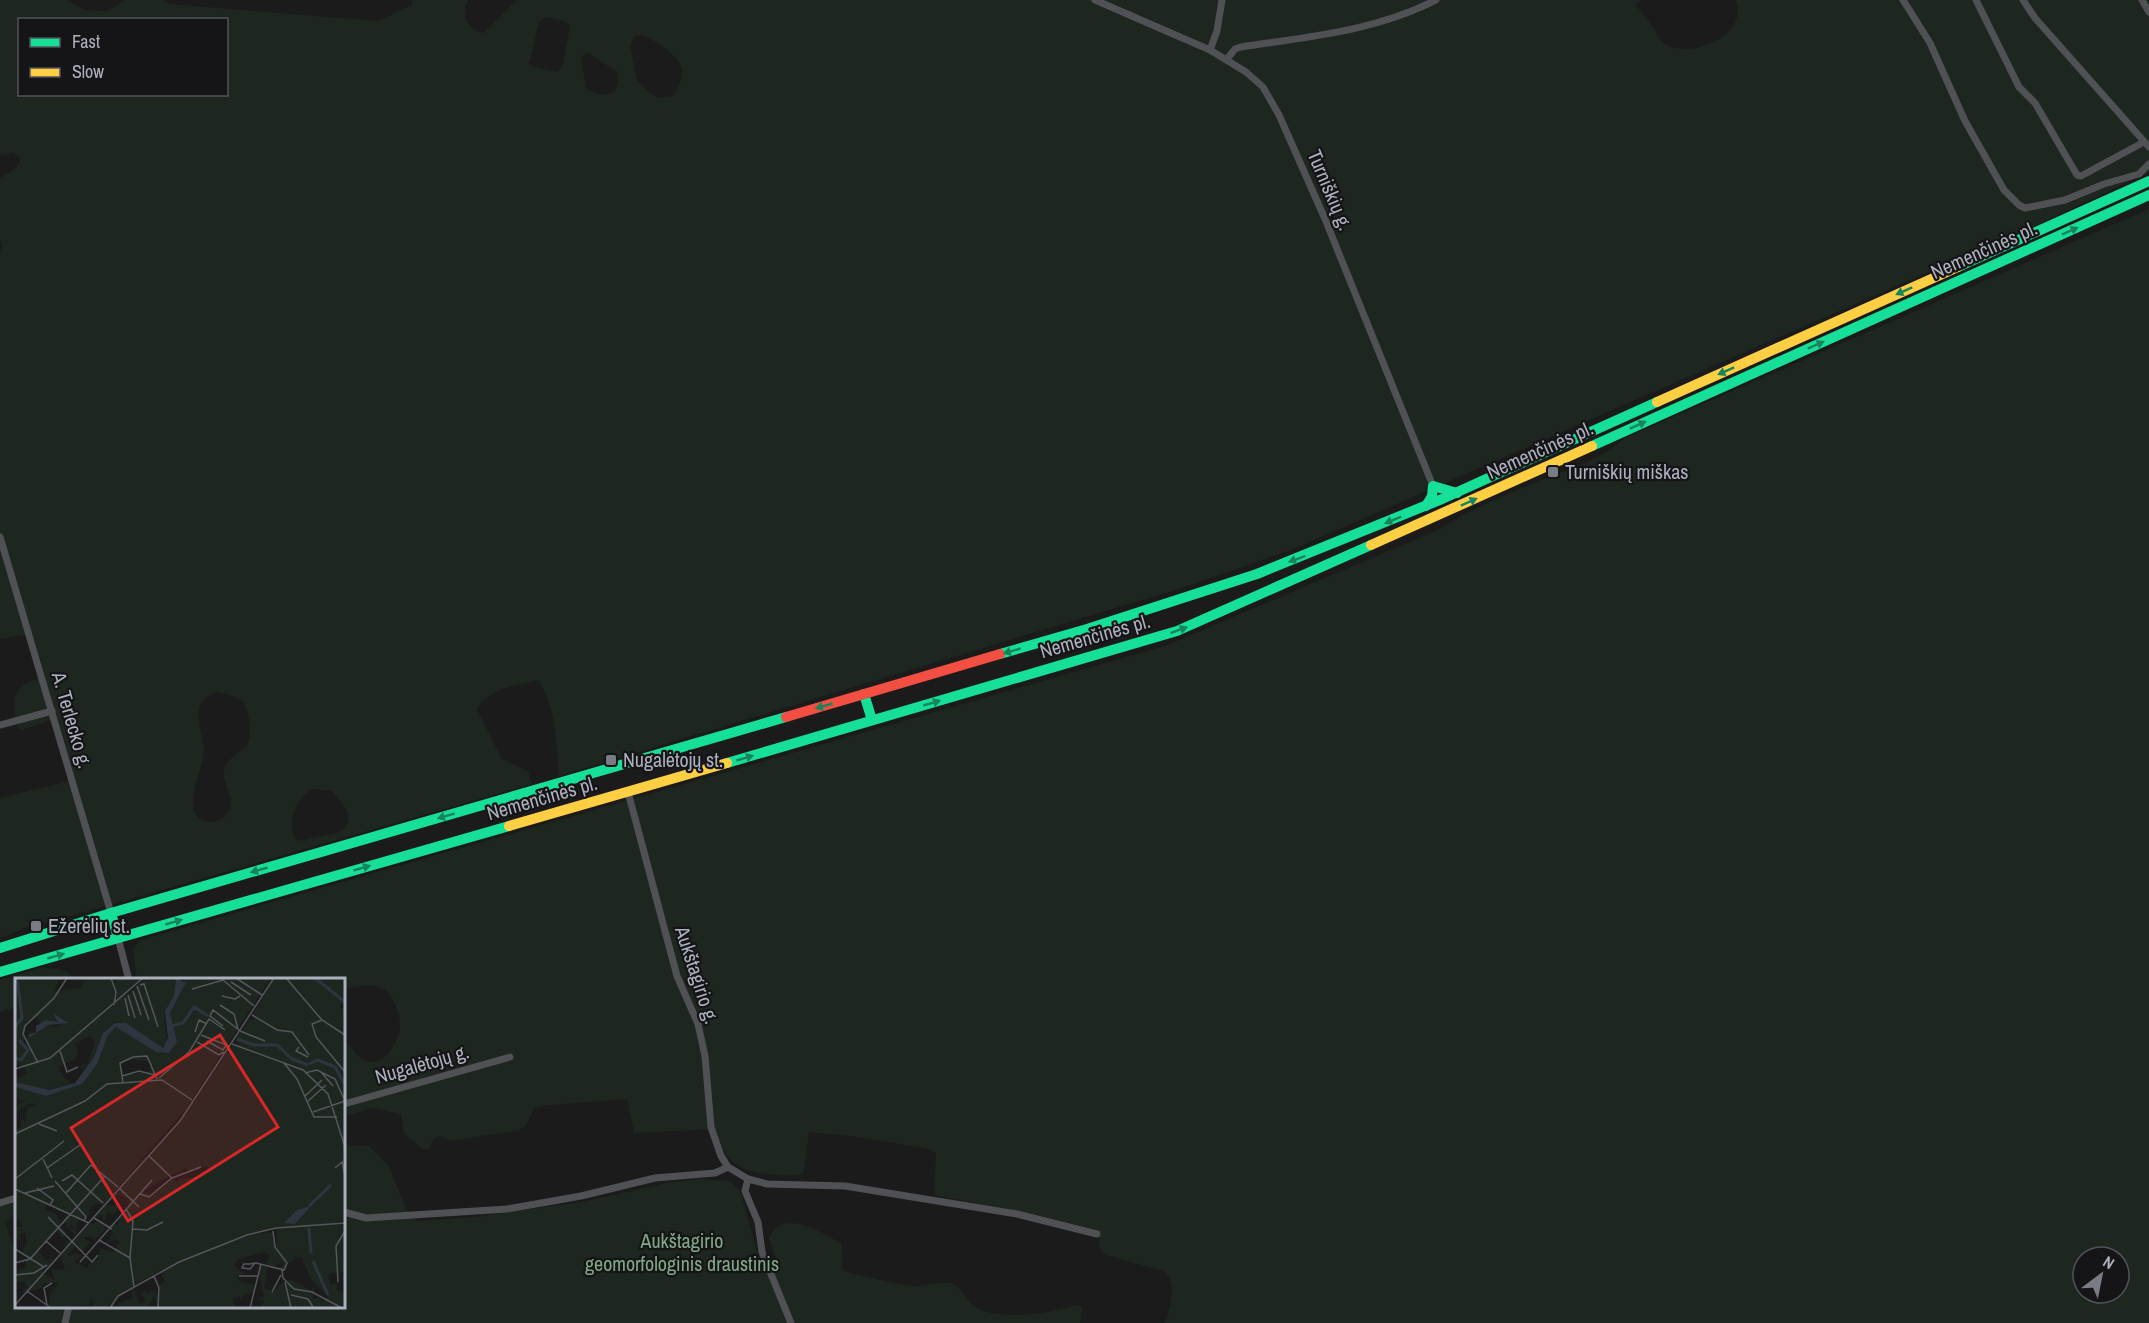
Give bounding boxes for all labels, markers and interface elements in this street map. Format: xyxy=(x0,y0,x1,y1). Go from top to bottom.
legend xyxy=(18,18,228,96)
text: Fast xyxy=(72,29,100,54)
text: Slow xyxy=(72,59,104,84)
street label: Turniškių g. xyxy=(1301,145,1360,234)
street label: Nemenčinės pl. xyxy=(1926,214,2041,285)
one-way arrow xyxy=(2061,225,2079,235)
one-way arrow xyxy=(1895,286,1913,296)
one-way arrow xyxy=(1807,341,1824,350)
one-way arrow xyxy=(1718,367,1735,376)
street label: Nemenčinės pl. xyxy=(1482,414,1597,485)
one-way arrow xyxy=(1629,421,1646,430)
place label: Turniškių miškas xyxy=(1565,458,1688,485)
marker: Turniškių miškas xyxy=(1546,465,1560,479)
one-way arrow xyxy=(1460,497,1477,506)
one-way arrow xyxy=(1383,515,1401,525)
one-way arrow xyxy=(1288,554,1306,564)
street label: Nemenčinės pl. xyxy=(1036,607,1153,664)
one-way arrow xyxy=(1170,624,1188,634)
one-way arrow xyxy=(1003,647,1021,656)
street label: A. Terlecko g. xyxy=(46,668,99,771)
one-way arrow xyxy=(923,698,941,707)
one-way arrow xyxy=(815,702,833,711)
place label: Nugalėtojų st. xyxy=(623,746,723,773)
marker: Nugalėtojų st. xyxy=(604,753,618,767)
one-way arrow xyxy=(736,753,754,762)
street label: Nemenčinės pl. xyxy=(483,769,600,826)
one-way arrow xyxy=(437,812,455,821)
one-way arrow xyxy=(353,863,371,872)
one-way arrow xyxy=(250,866,268,876)
place label: Ežerėlių st. xyxy=(48,912,130,939)
one-way arrow xyxy=(165,917,183,926)
marker: Ežerėlių st. xyxy=(29,919,43,933)
street label: Aukštagirio g. xyxy=(669,922,726,1027)
one-way arrow xyxy=(47,950,65,960)
inset map xyxy=(15,978,345,1308)
street label: Nugalėtojų g. xyxy=(372,1037,472,1090)
park label: Aukštagirio geomorfologinis draustinis xyxy=(585,1227,779,1277)
north arrow xyxy=(2071,1245,2131,1305)
text: N xyxy=(2099,1250,2119,1274)

